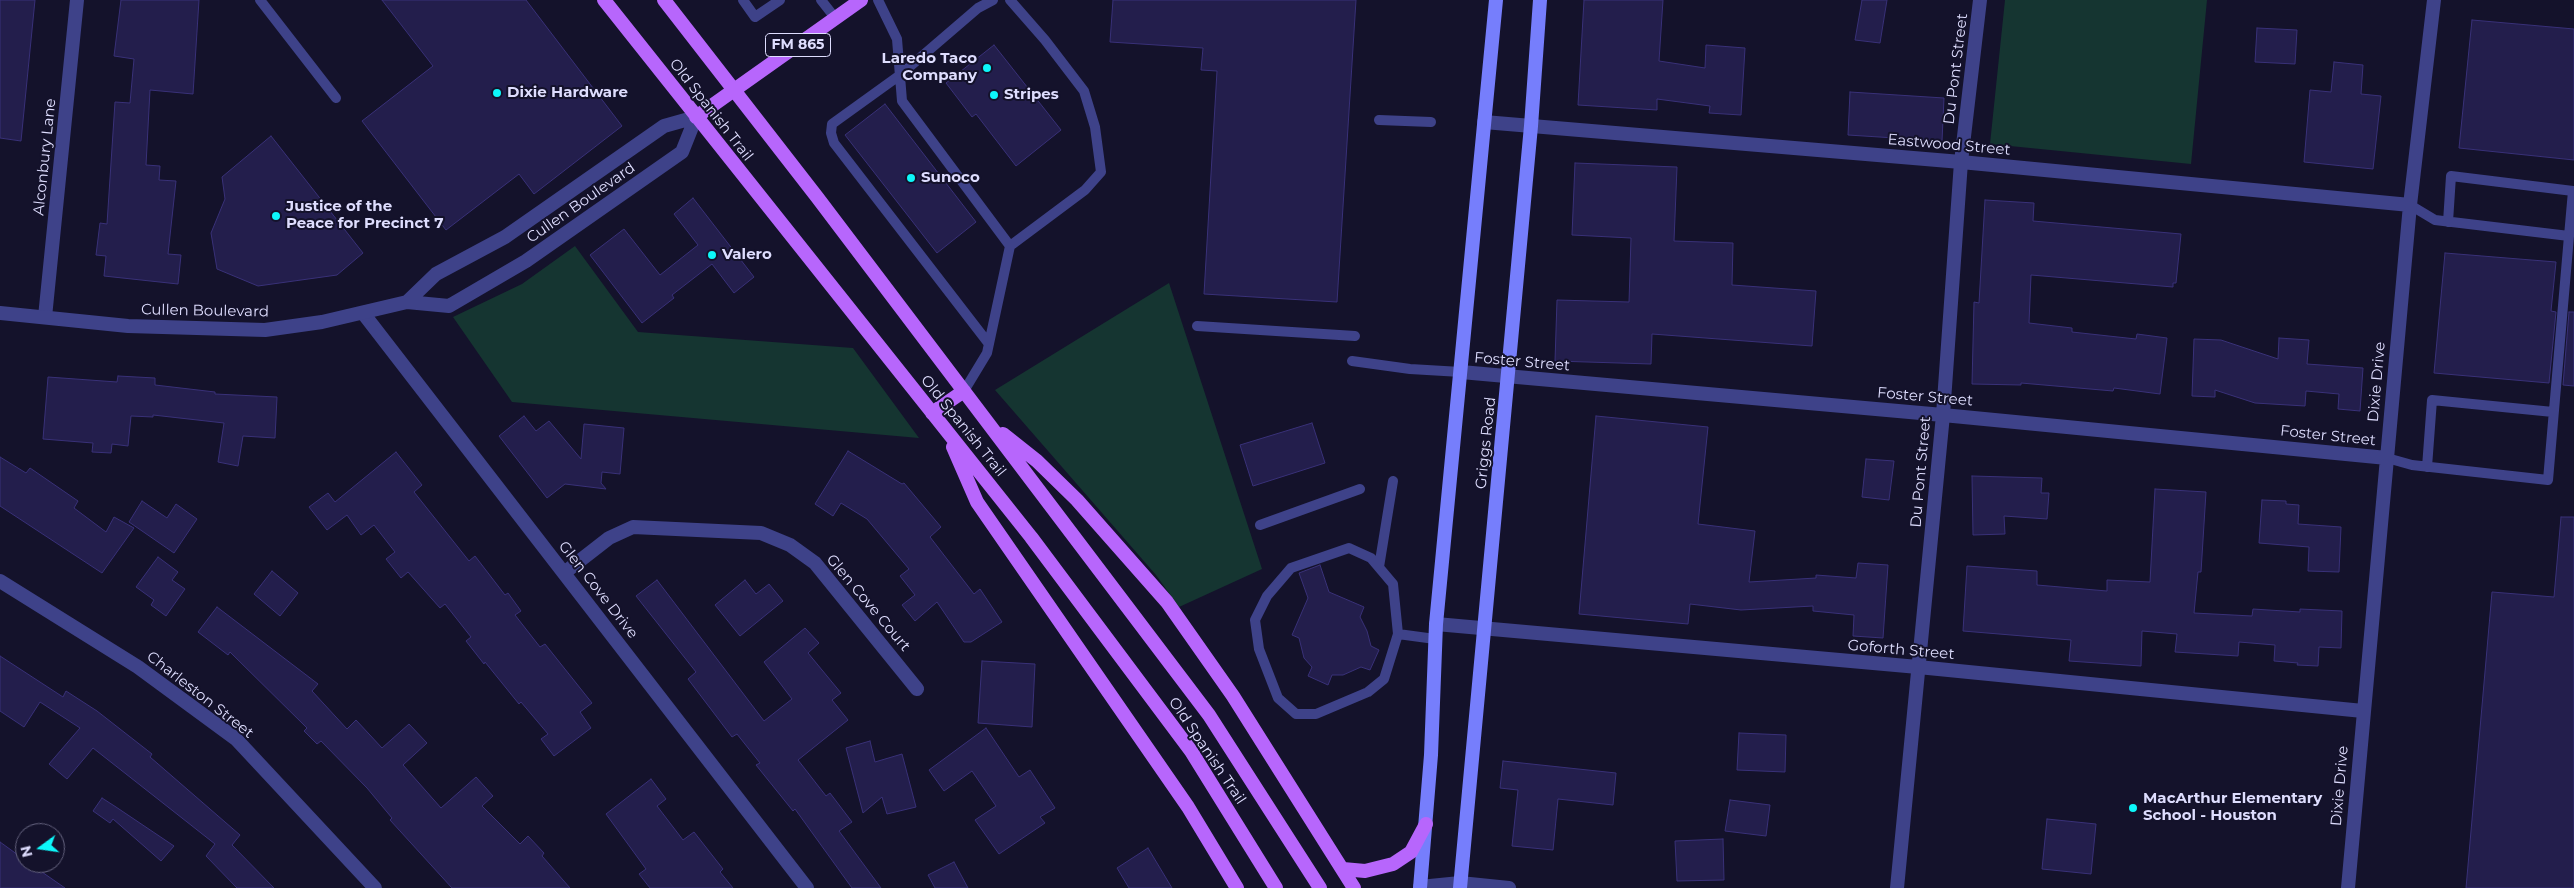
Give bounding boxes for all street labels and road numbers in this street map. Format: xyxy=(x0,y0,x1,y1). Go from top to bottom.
street label: Du Pont Street xyxy=(1940,12,1972,126)
road number: FM 865 xyxy=(766,34,830,56)
street label: Old Spanish Trail xyxy=(665,55,757,165)
street label: Alconbury Lane xyxy=(30,98,60,216)
street label: Eastwood Street xyxy=(1887,131,2011,159)
street label: Cullen Boulevard xyxy=(523,159,639,247)
street label: Cullen Boulevard xyxy=(141,301,269,321)
street label: Dixie Drive xyxy=(2365,341,2389,423)
street label: Foster Street xyxy=(1473,349,1571,375)
street label: Old Spanish Trail xyxy=(917,372,1009,480)
street label: Foster Street xyxy=(1876,384,1974,410)
street label: Griggs Road xyxy=(1472,396,1500,490)
street label: Du Pont Street xyxy=(1907,415,1935,529)
street label: Foster Street xyxy=(2279,422,2377,450)
street label: Glen Cove Drive xyxy=(554,538,642,642)
street label: Glen Cove Court xyxy=(822,551,914,655)
street label: Goforth Street xyxy=(1847,636,1955,664)
street label: Charleston Street xyxy=(143,648,257,742)
street label: Old Spanish Trail xyxy=(1165,694,1249,808)
street label: Dixie Drive xyxy=(2328,745,2352,827)

